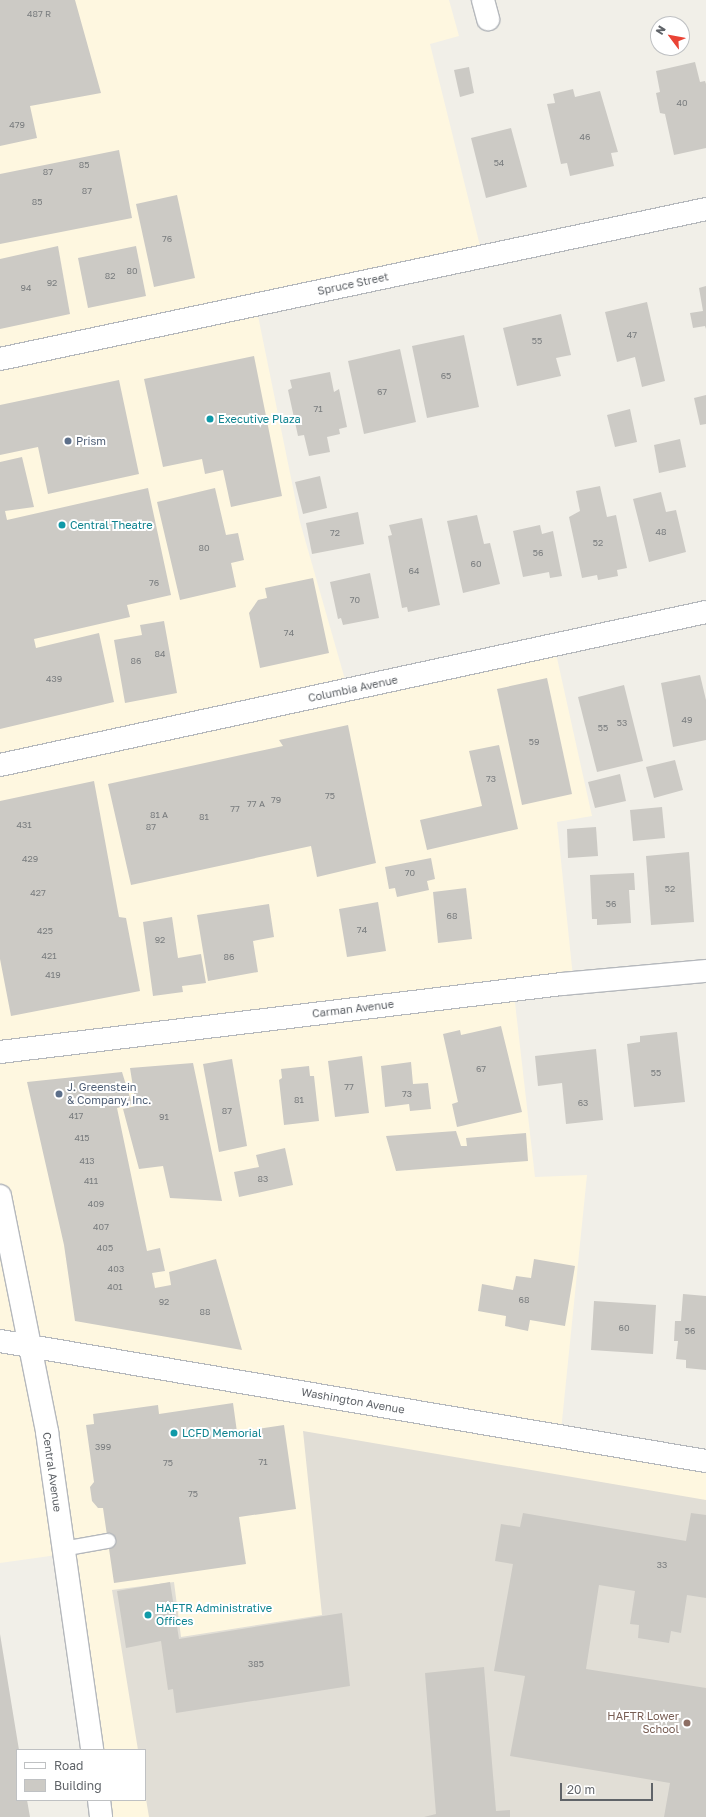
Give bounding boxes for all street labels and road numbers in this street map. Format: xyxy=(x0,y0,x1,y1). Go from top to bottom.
street label: Spruce Street xyxy=(316,270,390,298)
street label: Columbia Avenue xyxy=(307,673,399,705)
street label: Carman Avenue xyxy=(311,997,395,1021)
street label: Washington Avenue xyxy=(300,1385,406,1417)
street label: Central Avenue xyxy=(40,1431,64,1513)

